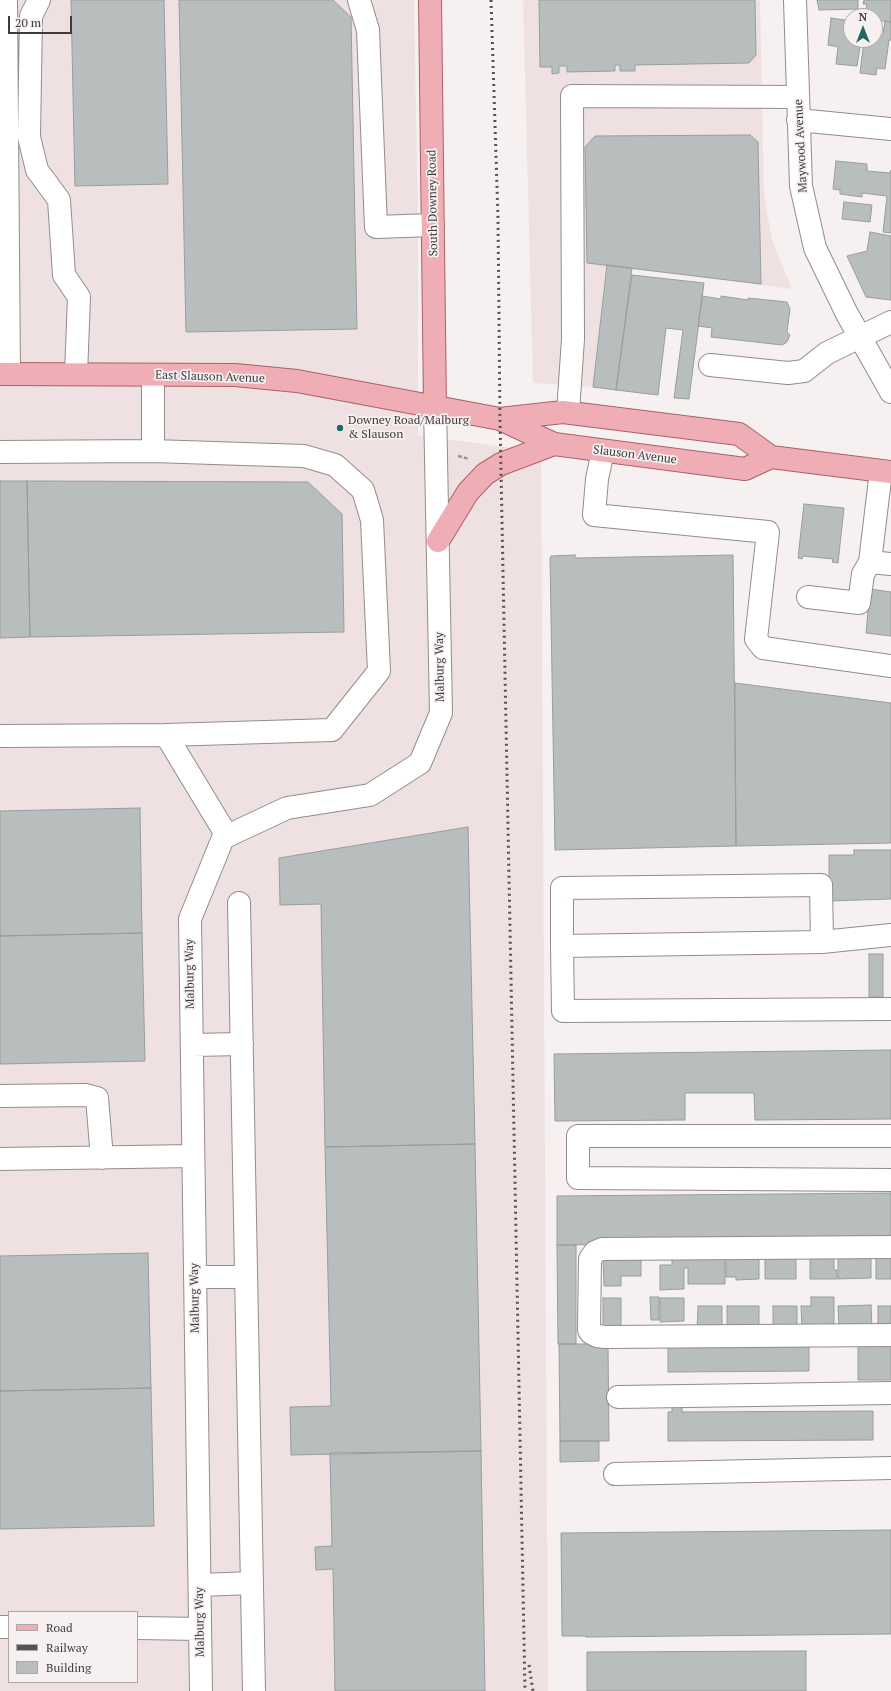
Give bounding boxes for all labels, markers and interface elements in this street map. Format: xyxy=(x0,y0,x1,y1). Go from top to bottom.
scale bar xyxy=(10,8,74,34)
north arrow xyxy=(843,8,883,48)
text: N xyxy=(859,10,867,24)
text: 20 m xyxy=(15,15,41,30)
street label: Maywood Avenue xyxy=(791,99,811,193)
street label: South Downey Road xyxy=(425,149,441,257)
street label: East Slauson Avenue xyxy=(155,368,265,386)
place label: Downey Road/Malburg & Slauson xyxy=(348,414,469,442)
marker: Downey Road/Malburg & Slauson xyxy=(335,423,345,433)
street label: Slauson Avenue xyxy=(592,443,678,467)
street label: Malburg Way xyxy=(432,632,448,702)
street label: Malburg Way xyxy=(182,939,198,1009)
street label: Malburg Way xyxy=(187,1263,203,1333)
street label: Malburg Way xyxy=(192,1587,208,1657)
legend xyxy=(8,1611,138,1683)
text: Road xyxy=(46,1620,73,1635)
text: Railway xyxy=(46,1640,88,1655)
text: Building xyxy=(46,1660,91,1675)

